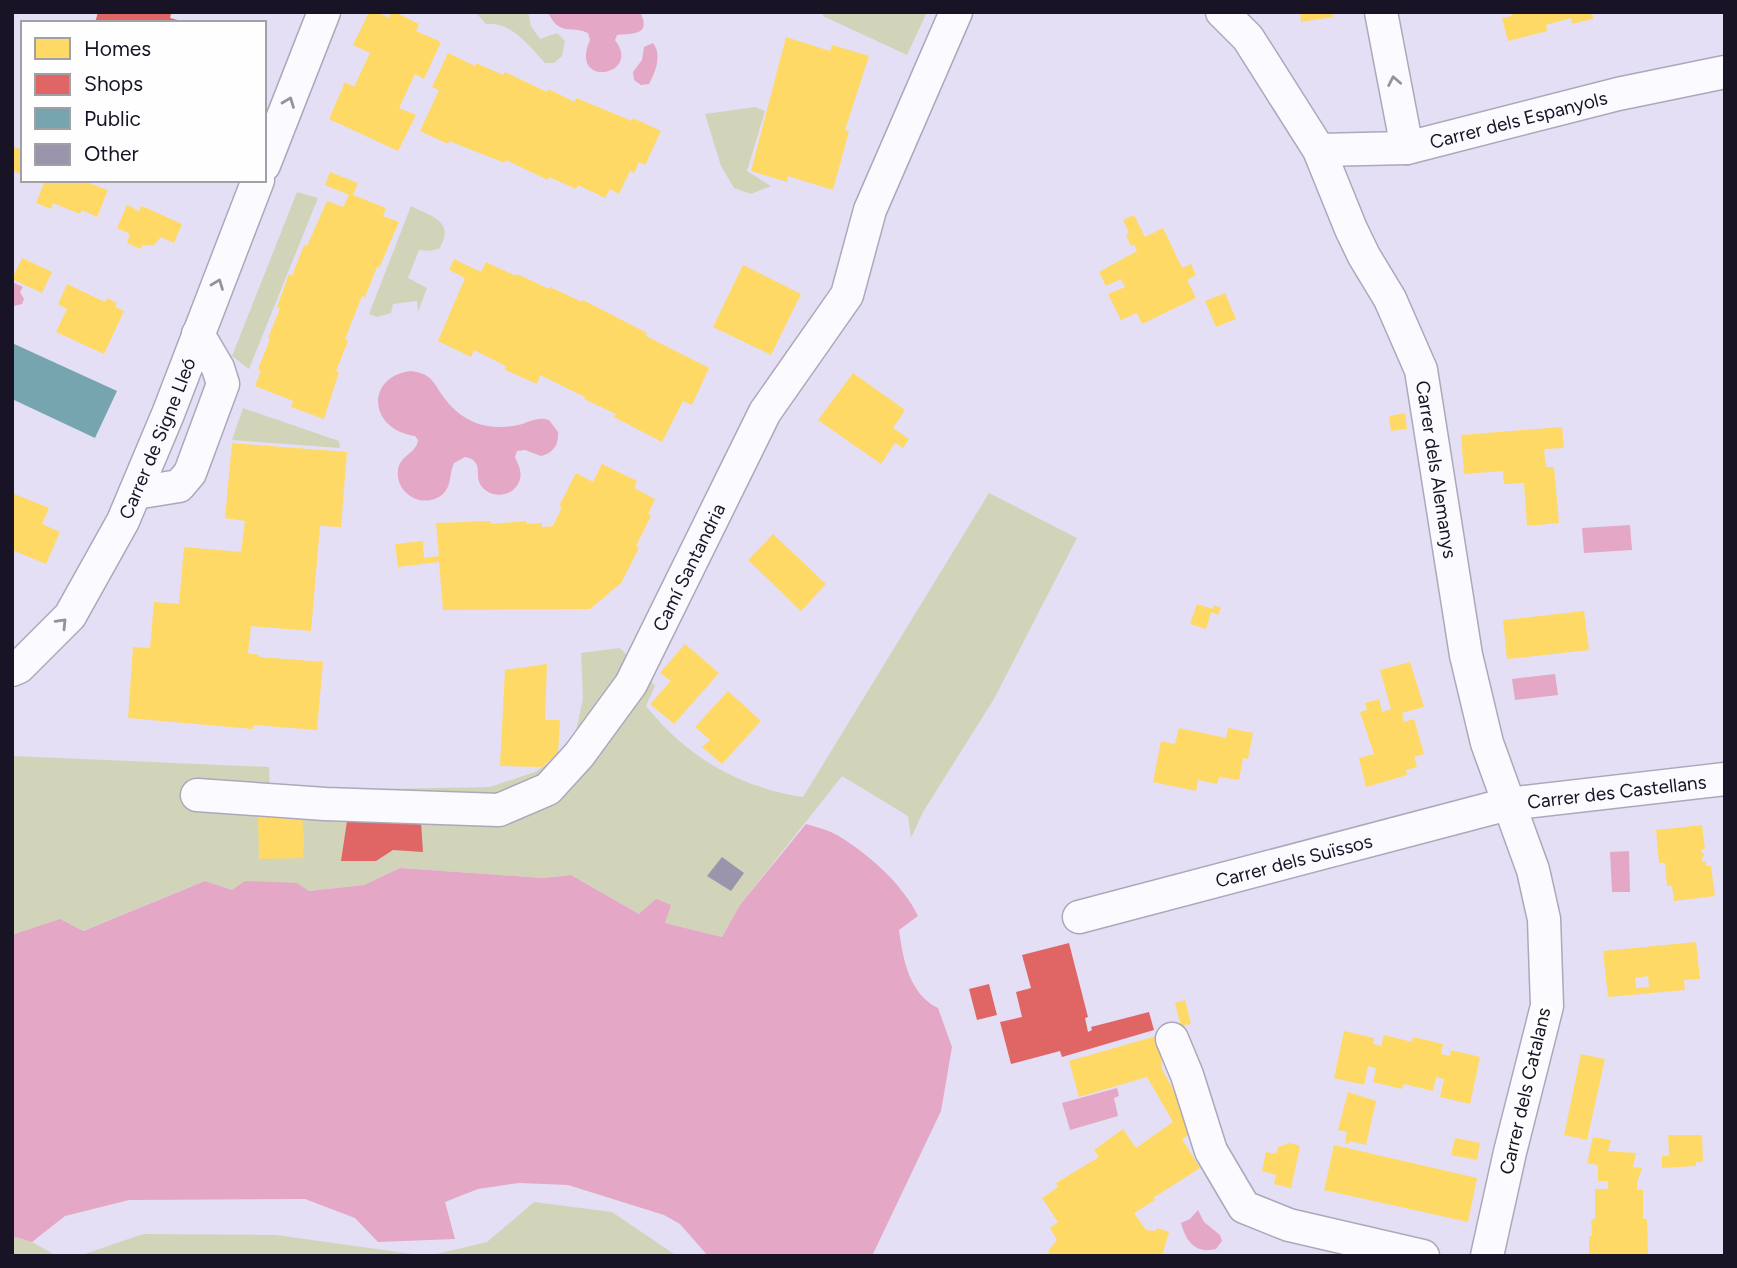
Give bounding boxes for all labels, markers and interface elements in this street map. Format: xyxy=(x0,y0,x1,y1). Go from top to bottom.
legend xyxy=(21,21,266,182)
text: Homes xyxy=(84,36,151,61)
text: Shops xyxy=(84,71,143,96)
one-way arrow xyxy=(1387,75,1402,87)
street label: Carrer dels Espanyols xyxy=(1427,86,1610,153)
one-way arrow xyxy=(281,96,295,108)
text: Public xyxy=(84,106,141,131)
text: Other xyxy=(84,141,139,166)
one-way arrow xyxy=(209,279,223,291)
street label: Carrer de Signe Lleó xyxy=(114,354,200,522)
street label: Carrer dels Alemanys xyxy=(1411,379,1462,560)
street label: Camí Santandria xyxy=(647,499,730,635)
one-way arrow xyxy=(53,619,66,632)
street label: Carrer des Castellans xyxy=(1526,770,1708,813)
street label: Carrer dels Suïssos xyxy=(1213,829,1375,892)
street label: Carrer dels Catalans xyxy=(1495,1005,1555,1177)

